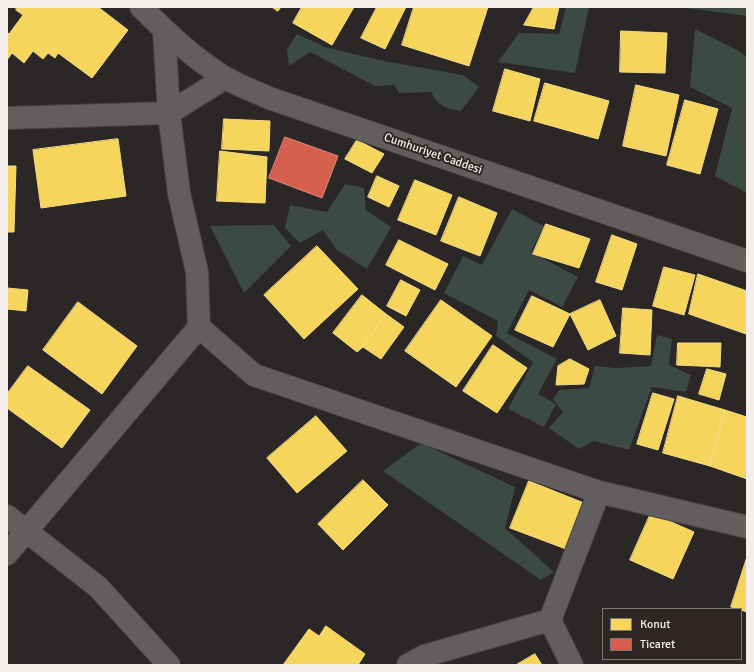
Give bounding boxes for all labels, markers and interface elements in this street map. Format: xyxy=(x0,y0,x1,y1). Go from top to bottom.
street label: Cumhuriyet Caddesi xyxy=(382,130,484,178)
legend xyxy=(602,608,742,660)
text: Konut xyxy=(640,617,671,632)
text: Ticaret xyxy=(640,637,675,652)

